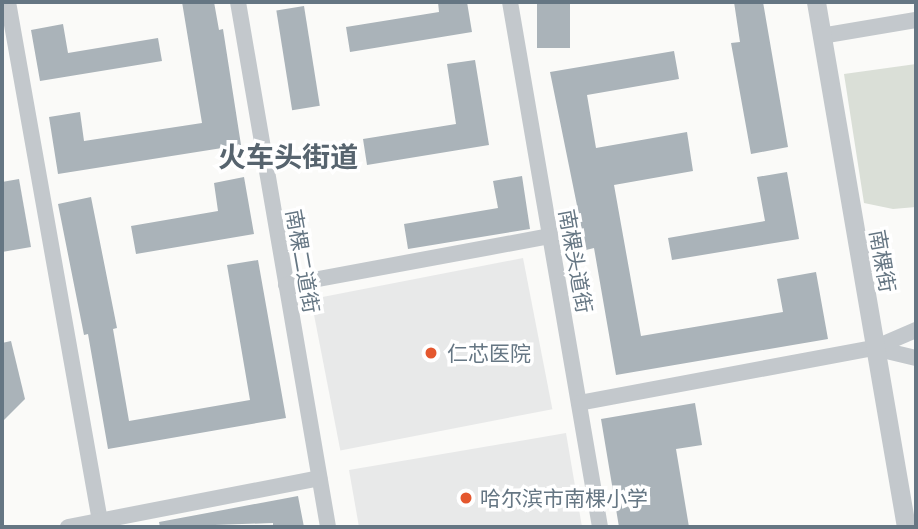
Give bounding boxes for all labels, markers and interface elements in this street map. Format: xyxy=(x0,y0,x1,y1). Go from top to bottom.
district label: 火车头街道 xyxy=(218,139,358,173)
street label: 南棵二道街 xyxy=(281,207,325,315)
street label: 南棵头道街 xyxy=(554,207,598,315)
street label: 南棵街 xyxy=(865,228,901,294)
place label: 仁芯医院 xyxy=(447,340,531,366)
marker: 仁芯医院 xyxy=(421,343,441,363)
place label: 哈尔滨市南棵小学 xyxy=(480,485,648,511)
marker: 哈尔滨市南棵小学 xyxy=(458,490,474,506)

